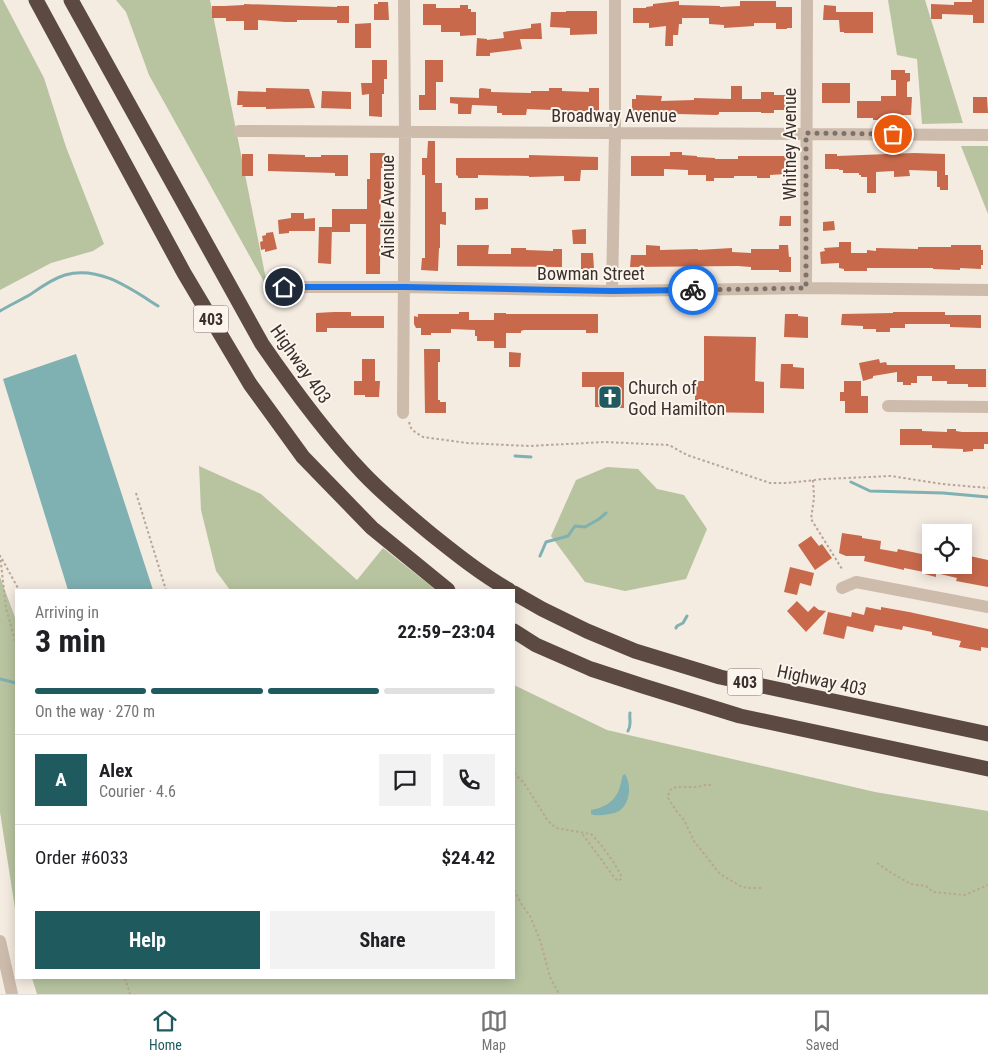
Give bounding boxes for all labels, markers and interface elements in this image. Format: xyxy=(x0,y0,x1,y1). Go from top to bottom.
street label: Whitney Avenue xyxy=(779,88,800,200)
street label: Broadway Avenue xyxy=(551,105,677,126)
pin xyxy=(872,113,914,155)
icon: bag xyxy=(879,120,907,148)
street label: Ainslie Avenue xyxy=(377,155,398,259)
street label: Bowman Street xyxy=(537,263,645,284)
courier xyxy=(668,265,718,315)
pin xyxy=(263,266,305,308)
icon: home xyxy=(270,273,298,301)
icon: bike xyxy=(679,276,707,304)
road number: 403 xyxy=(194,306,228,332)
street label: Highway 403 xyxy=(266,321,336,407)
place label: Church of God Hamilton xyxy=(628,377,725,419)
church icon: Church of God Hamilton xyxy=(597,384,623,410)
map controls xyxy=(922,524,972,574)
button: locate xyxy=(922,524,972,574)
text: Arriving in xyxy=(35,603,99,622)
text: 22:59–23:04 xyxy=(397,620,495,643)
text: 3 min xyxy=(35,622,106,660)
street label: Highway 403 xyxy=(775,660,869,700)
road number: 403 xyxy=(728,669,762,696)
text: On the way · 270 m xyxy=(35,702,155,721)
button: chat xyxy=(379,754,431,806)
button: phone xyxy=(443,754,495,806)
text: Alex xyxy=(99,759,133,782)
text: A xyxy=(55,768,67,791)
text: Courier · 4.6 xyxy=(99,782,176,801)
text: Order #6033 xyxy=(35,846,128,869)
text: $24.42 xyxy=(441,846,495,869)
button: Help xyxy=(35,911,260,969)
button: Share xyxy=(270,911,495,969)
tab: Home xyxy=(149,1007,182,1053)
tab: Map xyxy=(480,1007,508,1053)
tab: Saved xyxy=(806,1007,839,1053)

